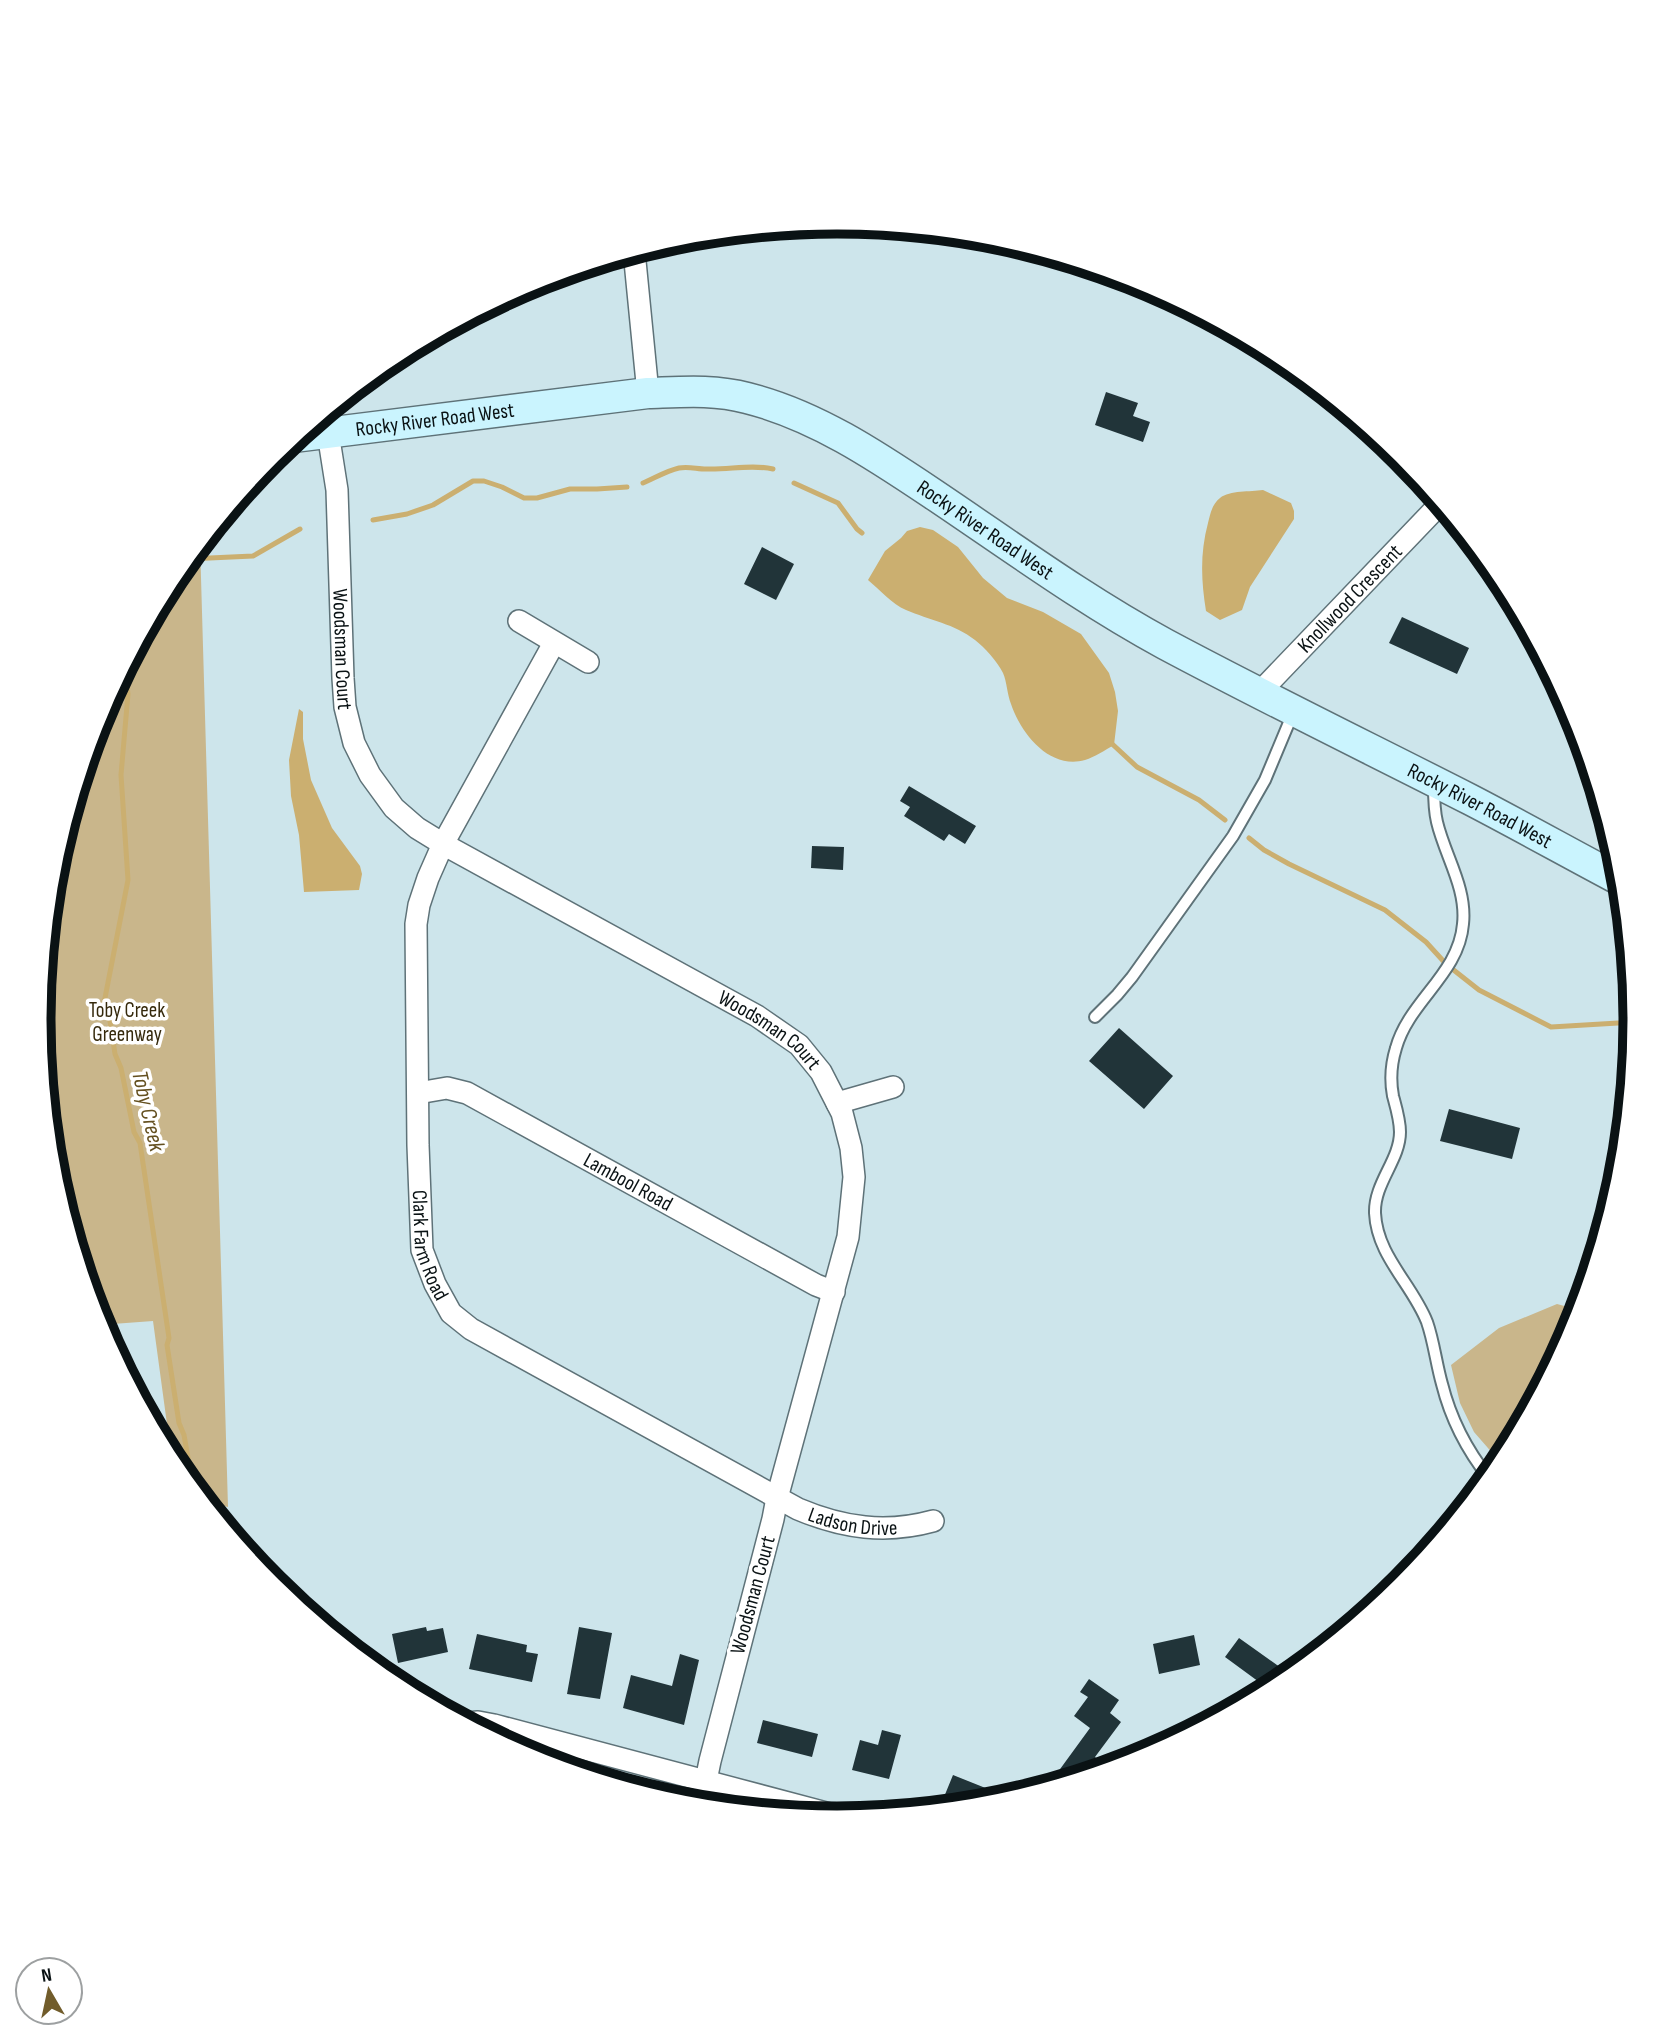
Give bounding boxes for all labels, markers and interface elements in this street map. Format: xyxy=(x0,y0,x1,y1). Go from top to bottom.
street label: Rocky River Road West xyxy=(354,397,516,442)
street label: Rocky River Road West xyxy=(912,474,1058,585)
street label: Knollwood Crescent xyxy=(1292,539,1407,658)
street label: Woodsman Court xyxy=(328,588,358,711)
street label: Rocky River Road West xyxy=(1404,758,1557,854)
street label: Woodsman Court xyxy=(714,985,826,1075)
park label: Toby Creek Greenway xyxy=(89,998,165,1047)
water label: Toby Creek xyxy=(125,1068,171,1155)
street label: Lambool Road xyxy=(579,1147,677,1216)
street label: Clark Farm Road xyxy=(407,1189,454,1305)
street label: Ladson Drive xyxy=(805,1502,898,1540)
street label: Woodsman Court xyxy=(725,1533,781,1657)
north arrow xyxy=(14,1956,84,2026)
text: N xyxy=(40,1964,53,1988)

